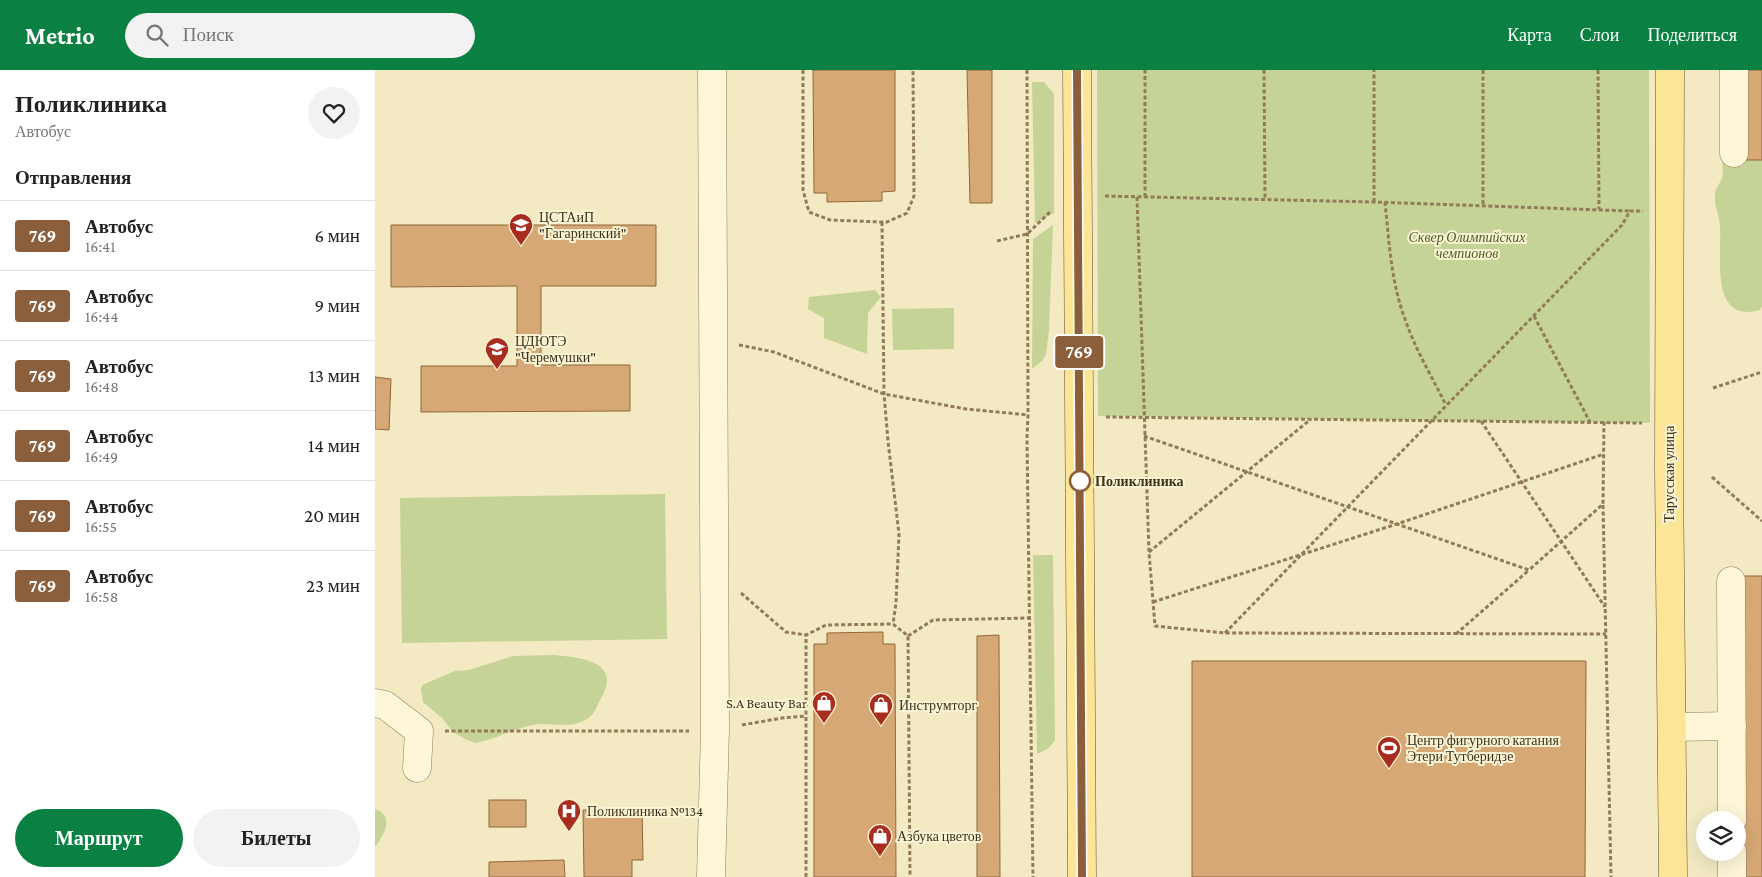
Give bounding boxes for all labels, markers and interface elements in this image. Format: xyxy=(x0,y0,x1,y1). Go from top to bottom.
search box xyxy=(125,13,475,58)
icon: search xyxy=(143,21,171,49)
text: Metrio xyxy=(25,22,95,49)
text: Поиск xyxy=(183,24,234,45)
text: Карта xyxy=(1507,25,1552,45)
text: Слои xyxy=(1580,25,1619,45)
text: Поделиться xyxy=(1647,25,1737,45)
button: heart xyxy=(308,87,360,139)
text: Поликлиника xyxy=(15,90,167,117)
text: Автобус xyxy=(15,123,71,140)
text: Отправления xyxy=(15,167,131,188)
place label: ЦСТАиП "Гагаринский" xyxy=(539,209,626,241)
school or university icon: ЦСТАиП "Гагаринский" xyxy=(508,212,534,246)
text: Автобус xyxy=(85,216,153,237)
text: 6 мин xyxy=(314,225,360,246)
text: 769 xyxy=(29,226,56,246)
park label: Сквер Олимпийских чемпионов xyxy=(1409,229,1526,261)
text: 16:41 xyxy=(85,238,116,255)
text: Автобус xyxy=(85,286,153,307)
text: 9 мин xyxy=(314,295,360,316)
text: 769 xyxy=(29,296,56,316)
text: 16:44 xyxy=(85,308,118,325)
place label: ЦДЮТЭ "Черемушки" xyxy=(515,333,596,365)
school or university icon: ЦДЮТЭ "Черемушки" xyxy=(484,336,510,370)
line badge: 769 xyxy=(1050,336,1108,368)
text: 769 xyxy=(1065,342,1093,362)
text: Автобус xyxy=(85,356,153,377)
text: 13 мин xyxy=(309,365,360,386)
text: 769 xyxy=(29,366,56,386)
text: 16:48 xyxy=(85,378,119,395)
street label: Тарусская улица xyxy=(1661,425,1677,523)
text: Автобус xyxy=(85,426,153,447)
text: 14 мин xyxy=(308,435,360,456)
text: 769 xyxy=(29,436,56,456)
text: 16:49 xyxy=(85,448,118,465)
marker: Поликлиника xyxy=(1069,470,1091,492)
place label: Поликлиника xyxy=(1095,473,1184,489)
text: Автобус xyxy=(85,496,153,517)
text: 20 мин xyxy=(304,505,360,526)
text: 769 xyxy=(29,506,56,526)
text: 16:55 xyxy=(85,518,117,535)
text: Автобус xyxy=(85,566,153,587)
text: 23 мин xyxy=(306,575,360,596)
text: 769 xyxy=(29,576,56,596)
text: 16:58 xyxy=(85,588,118,605)
shop icon: S.A Beauty Bar xyxy=(811,690,837,724)
shop icon: Инструмторг xyxy=(868,692,894,726)
place label: S.A Beauty Bar xyxy=(726,695,807,711)
place label: Инструмторг xyxy=(899,697,978,713)
place label: Центр фигурного катания Этери Тутберидзе xyxy=(1407,732,1559,764)
sports icon: Центр фигурного катания Этери Тутберидзе xyxy=(1376,735,1402,769)
hospital icon: Поликлиника №134 xyxy=(556,798,582,832)
place label: Поликлиника №134 xyxy=(587,803,703,819)
button: Маршрут xyxy=(15,809,183,867)
button: Билеты xyxy=(193,809,360,867)
map controls xyxy=(1696,811,1746,861)
button: layers xyxy=(1696,811,1746,861)
shop icon: Азбука цветов xyxy=(867,823,893,857)
place label: Азбука цветов xyxy=(897,828,982,844)

